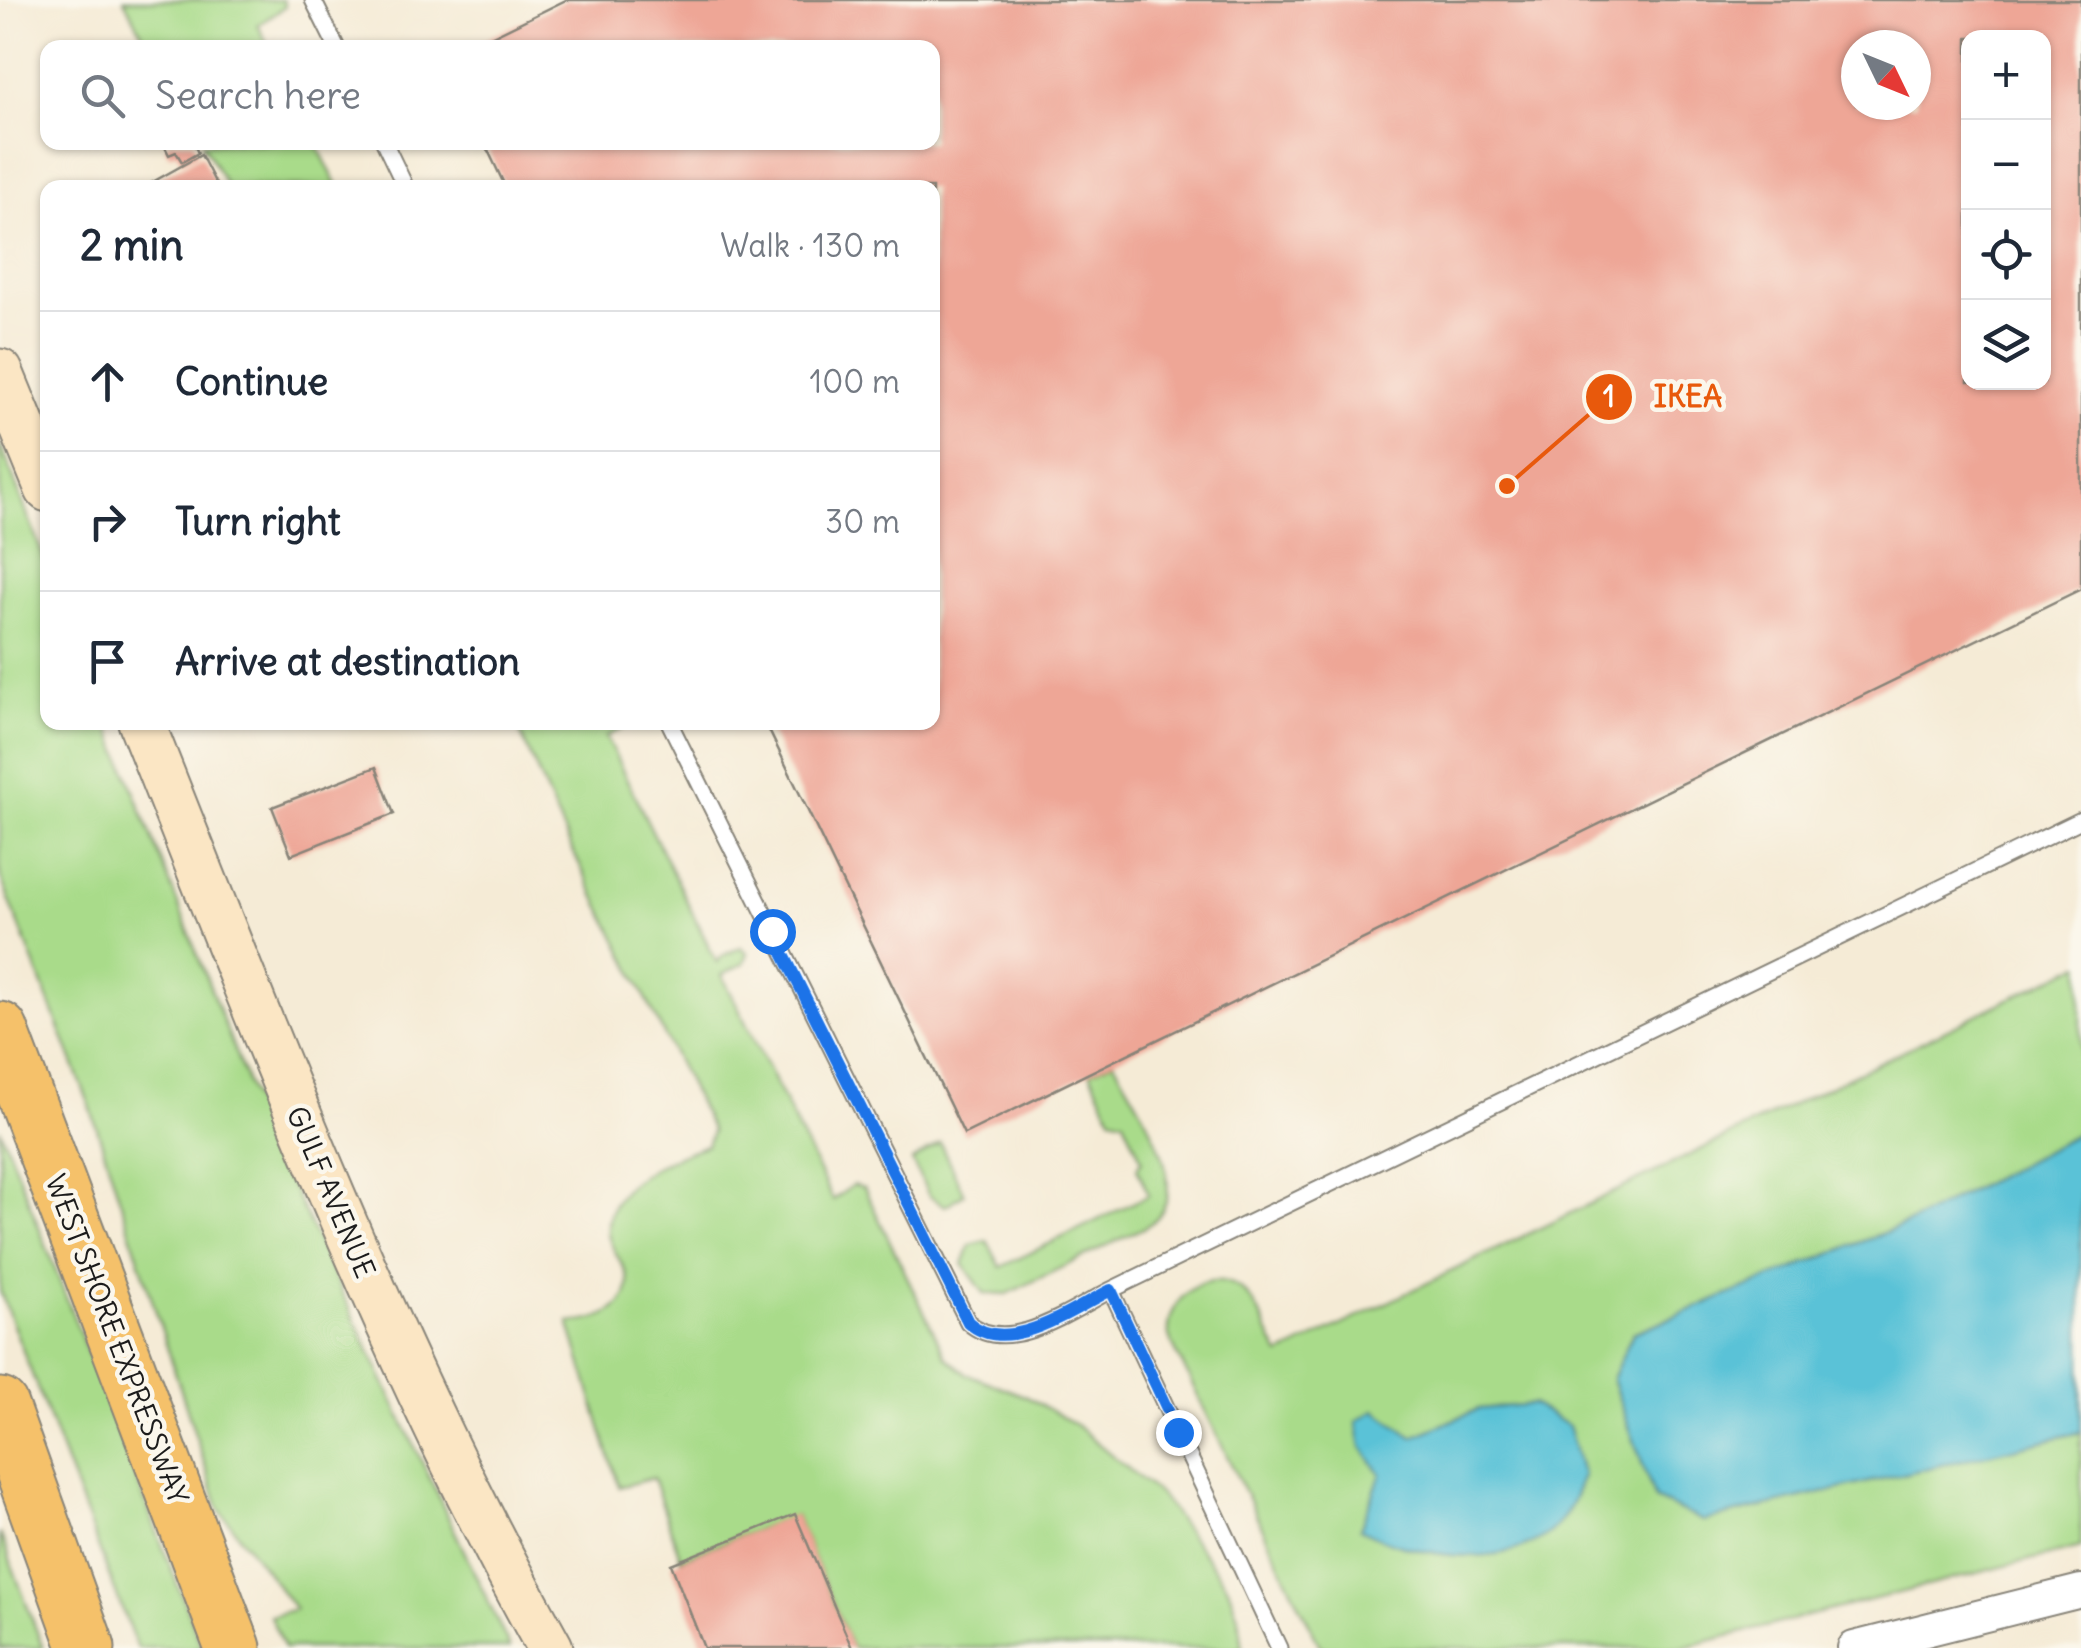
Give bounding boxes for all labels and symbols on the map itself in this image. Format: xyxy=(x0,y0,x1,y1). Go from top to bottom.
north arrow xyxy=(1841,30,1931,120)
callout: IKEA xyxy=(1584,367,1742,427)
text: 1 xyxy=(1603,377,1615,415)
text: IKEA xyxy=(1654,377,1722,415)
route start xyxy=(750,909,796,955)
street label: GULF AVENUE xyxy=(279,1101,383,1283)
street label: WEST SHORE EXPRESSWAY xyxy=(37,1169,197,1509)
route end xyxy=(1156,1410,1202,1456)

